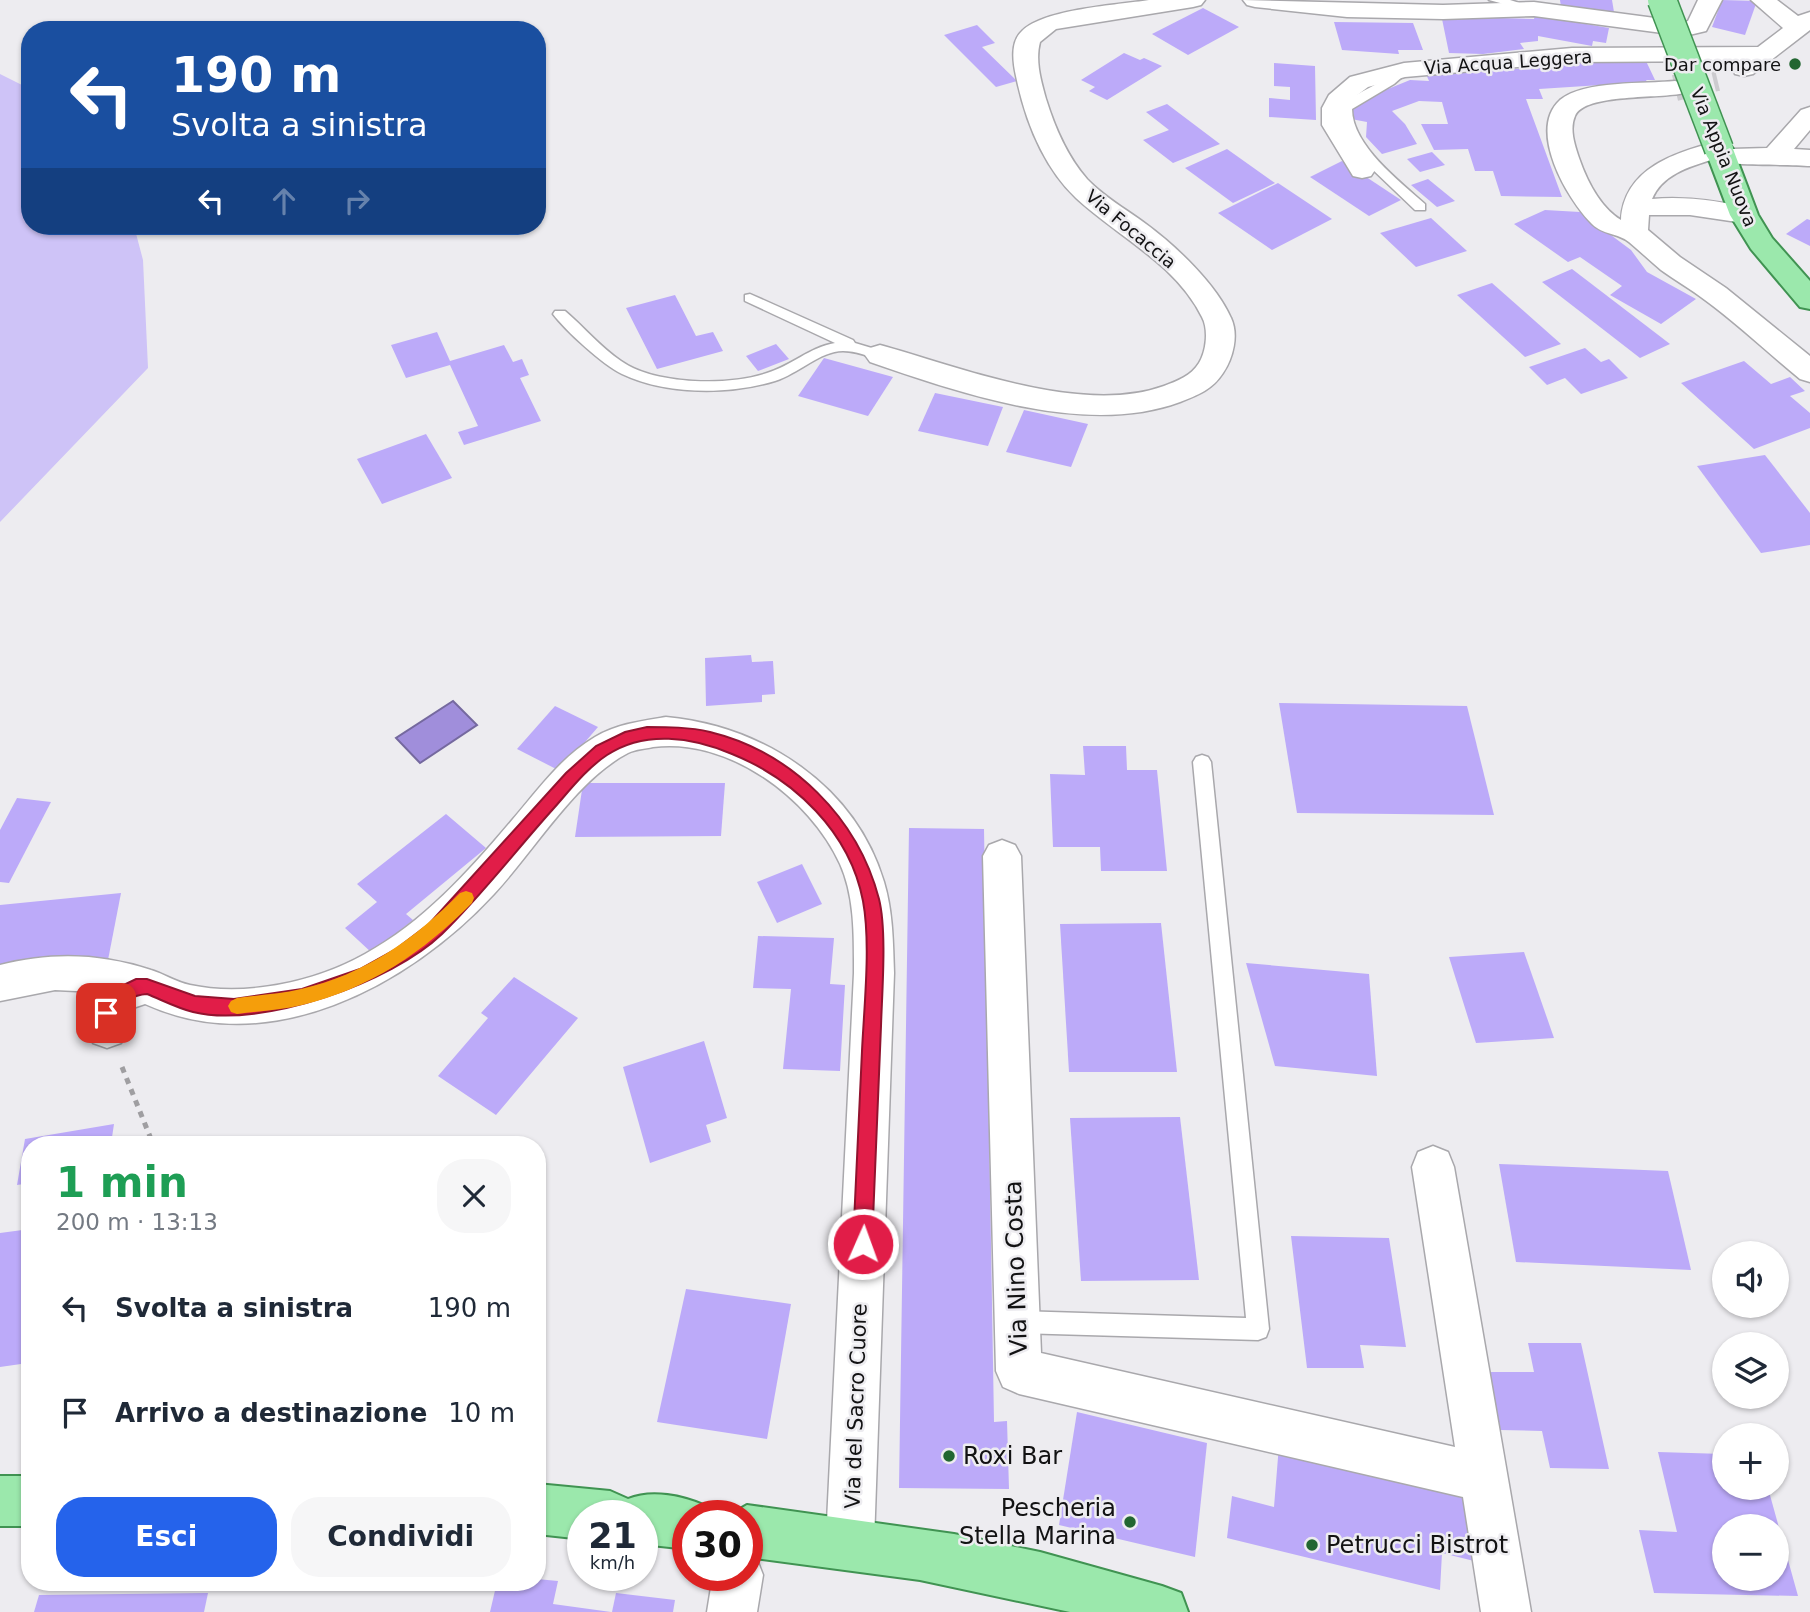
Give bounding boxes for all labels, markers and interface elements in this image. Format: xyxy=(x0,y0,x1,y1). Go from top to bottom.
street label: Via Acqua Leggera xyxy=(1423,46,1593,78)
text: 190 m xyxy=(171,47,341,104)
icon: left xyxy=(56,49,147,140)
place label: Dar compare xyxy=(1664,54,1781,75)
marker: Dar compare xyxy=(1787,56,1803,72)
street label: Via Appia Nuova xyxy=(1687,84,1761,230)
text: Svolta a sinistra xyxy=(171,106,428,144)
icon: left xyxy=(192,182,230,220)
icon: ahead xyxy=(265,182,303,220)
icon: right xyxy=(338,182,376,220)
street label: Via Focaccia xyxy=(1082,185,1180,273)
pin xyxy=(76,983,136,1043)
icon: arrive xyxy=(87,994,125,1032)
text: 1 min xyxy=(56,1158,188,1207)
button: close xyxy=(437,1159,511,1233)
street label: Via Nino Costa xyxy=(999,1180,1033,1356)
position arrow xyxy=(826,1207,900,1281)
text: 200 m · 13:13 xyxy=(56,1209,218,1235)
map controls xyxy=(1712,1241,1789,1591)
button: sound xyxy=(1712,1241,1789,1318)
icon: left xyxy=(56,1289,94,1327)
text: Svolta a sinistra xyxy=(115,1293,353,1323)
text: 190 m xyxy=(428,1293,511,1323)
street label: Via del Sacro Cuore xyxy=(840,1303,872,1509)
button: layers xyxy=(1712,1332,1789,1409)
icon: arrive xyxy=(56,1394,94,1432)
text: Arrivo a destinazione xyxy=(115,1398,427,1428)
text: 10 m xyxy=(448,1398,515,1428)
button: + xyxy=(1712,1423,1789,1500)
place label: Roxi Bar xyxy=(963,1442,1062,1470)
marker: Roxi Bar xyxy=(941,1448,957,1464)
place label: Pescheria Stella Marina xyxy=(959,1494,1116,1550)
button: Esci xyxy=(56,1497,277,1577)
button: Condividi xyxy=(291,1497,511,1577)
speed limit sign: 30 xyxy=(672,1500,763,1591)
marker: Pescheria Stella Marina xyxy=(1122,1514,1138,1530)
button: − xyxy=(1712,1514,1789,1591)
text: 21 xyxy=(588,1516,637,1556)
place label: Petrucci Bistrot xyxy=(1326,1531,1508,1559)
marker: Petrucci Bistrot xyxy=(1304,1537,1320,1553)
text: km/h xyxy=(590,1552,635,1573)

